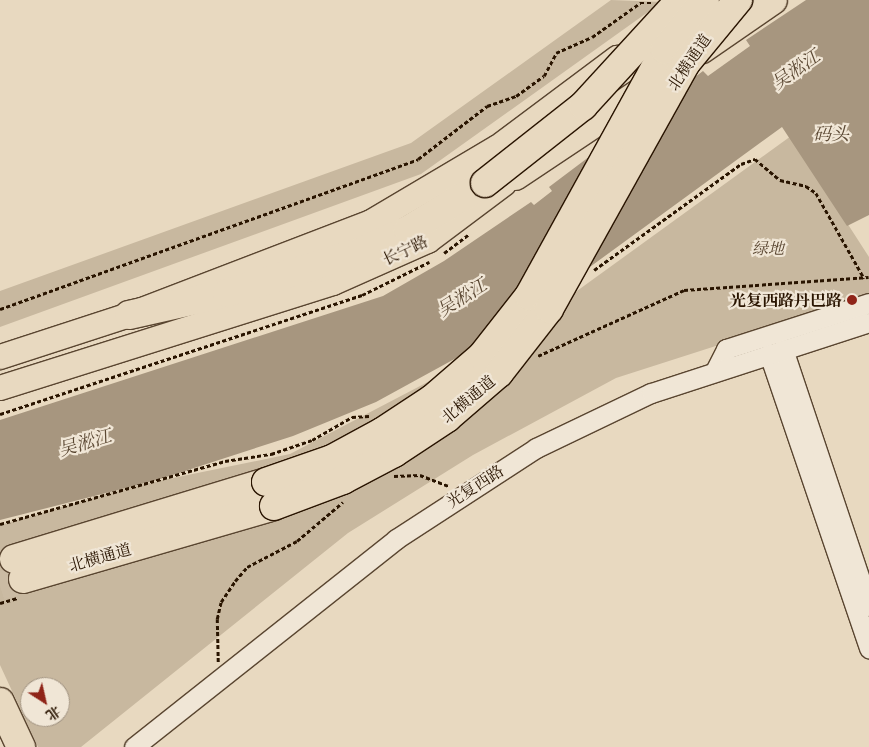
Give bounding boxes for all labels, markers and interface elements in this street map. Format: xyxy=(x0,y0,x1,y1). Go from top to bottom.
street label: 北横通道 xyxy=(663,30,715,94)
water label: 吴淞江 xyxy=(768,46,824,94)
water label: 码头 xyxy=(813,123,849,145)
street label: 长宁路 xyxy=(379,231,431,269)
park label: 绿地 xyxy=(752,238,784,258)
water label: 吴淞江 xyxy=(433,275,491,321)
place label: 光复西路丹巴路 xyxy=(730,290,842,310)
marker: 光复西路丹巴路 xyxy=(846,294,858,306)
street label: 北横通道 xyxy=(437,371,499,427)
water label: 吴淞江 xyxy=(56,425,114,461)
street label: 光复西路 xyxy=(443,461,507,511)
street label: 北横通道 xyxy=(67,539,133,575)
north arrow xyxy=(20,677,70,727)
text: 北 xyxy=(42,702,64,725)

